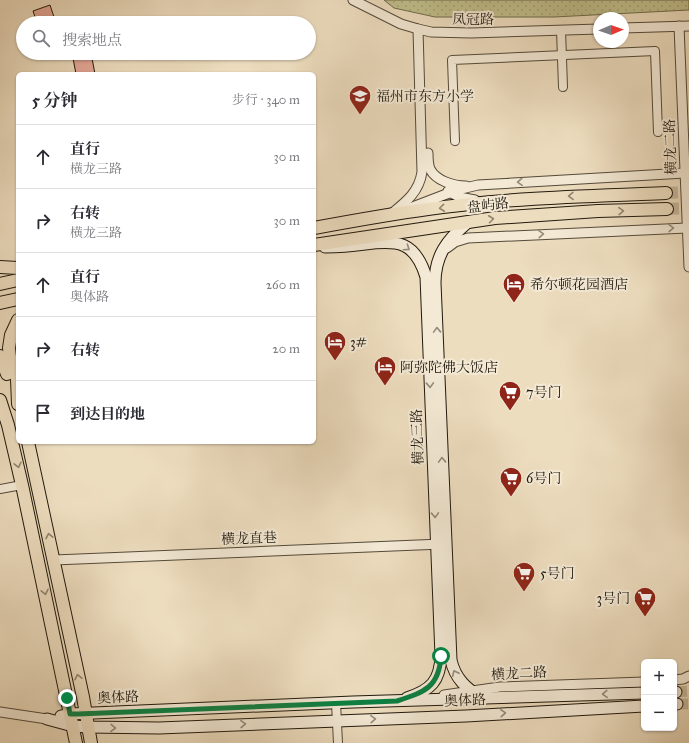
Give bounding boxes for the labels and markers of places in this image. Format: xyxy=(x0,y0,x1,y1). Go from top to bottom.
school or university icon: 福州市东方小学 xyxy=(347,83,373,116)
place label: 福州市东方小学 xyxy=(376,88,474,105)
hotel icon: 希尔顿花园酒店 xyxy=(501,271,527,304)
place label: 希尔顿花园酒店 xyxy=(530,276,628,293)
hotel icon: 3# xyxy=(322,329,348,362)
place label: 3# xyxy=(350,334,367,351)
hotel icon: 阿弥陀佛大饭店 xyxy=(372,354,398,387)
place label: 阿弥陀佛大饭店 xyxy=(400,359,498,376)
supermarket icon: 7号门 xyxy=(497,379,523,412)
place label: 7号门 xyxy=(526,384,561,401)
supermarket icon: 6号门 xyxy=(498,465,524,498)
place label: 6号门 xyxy=(526,470,561,487)
supermarket icon: 5号门 xyxy=(511,560,537,593)
place label: 5号门 xyxy=(540,565,575,582)
supermarket icon: 3号门 xyxy=(632,585,658,618)
place label: 3号门 xyxy=(596,590,630,607)

